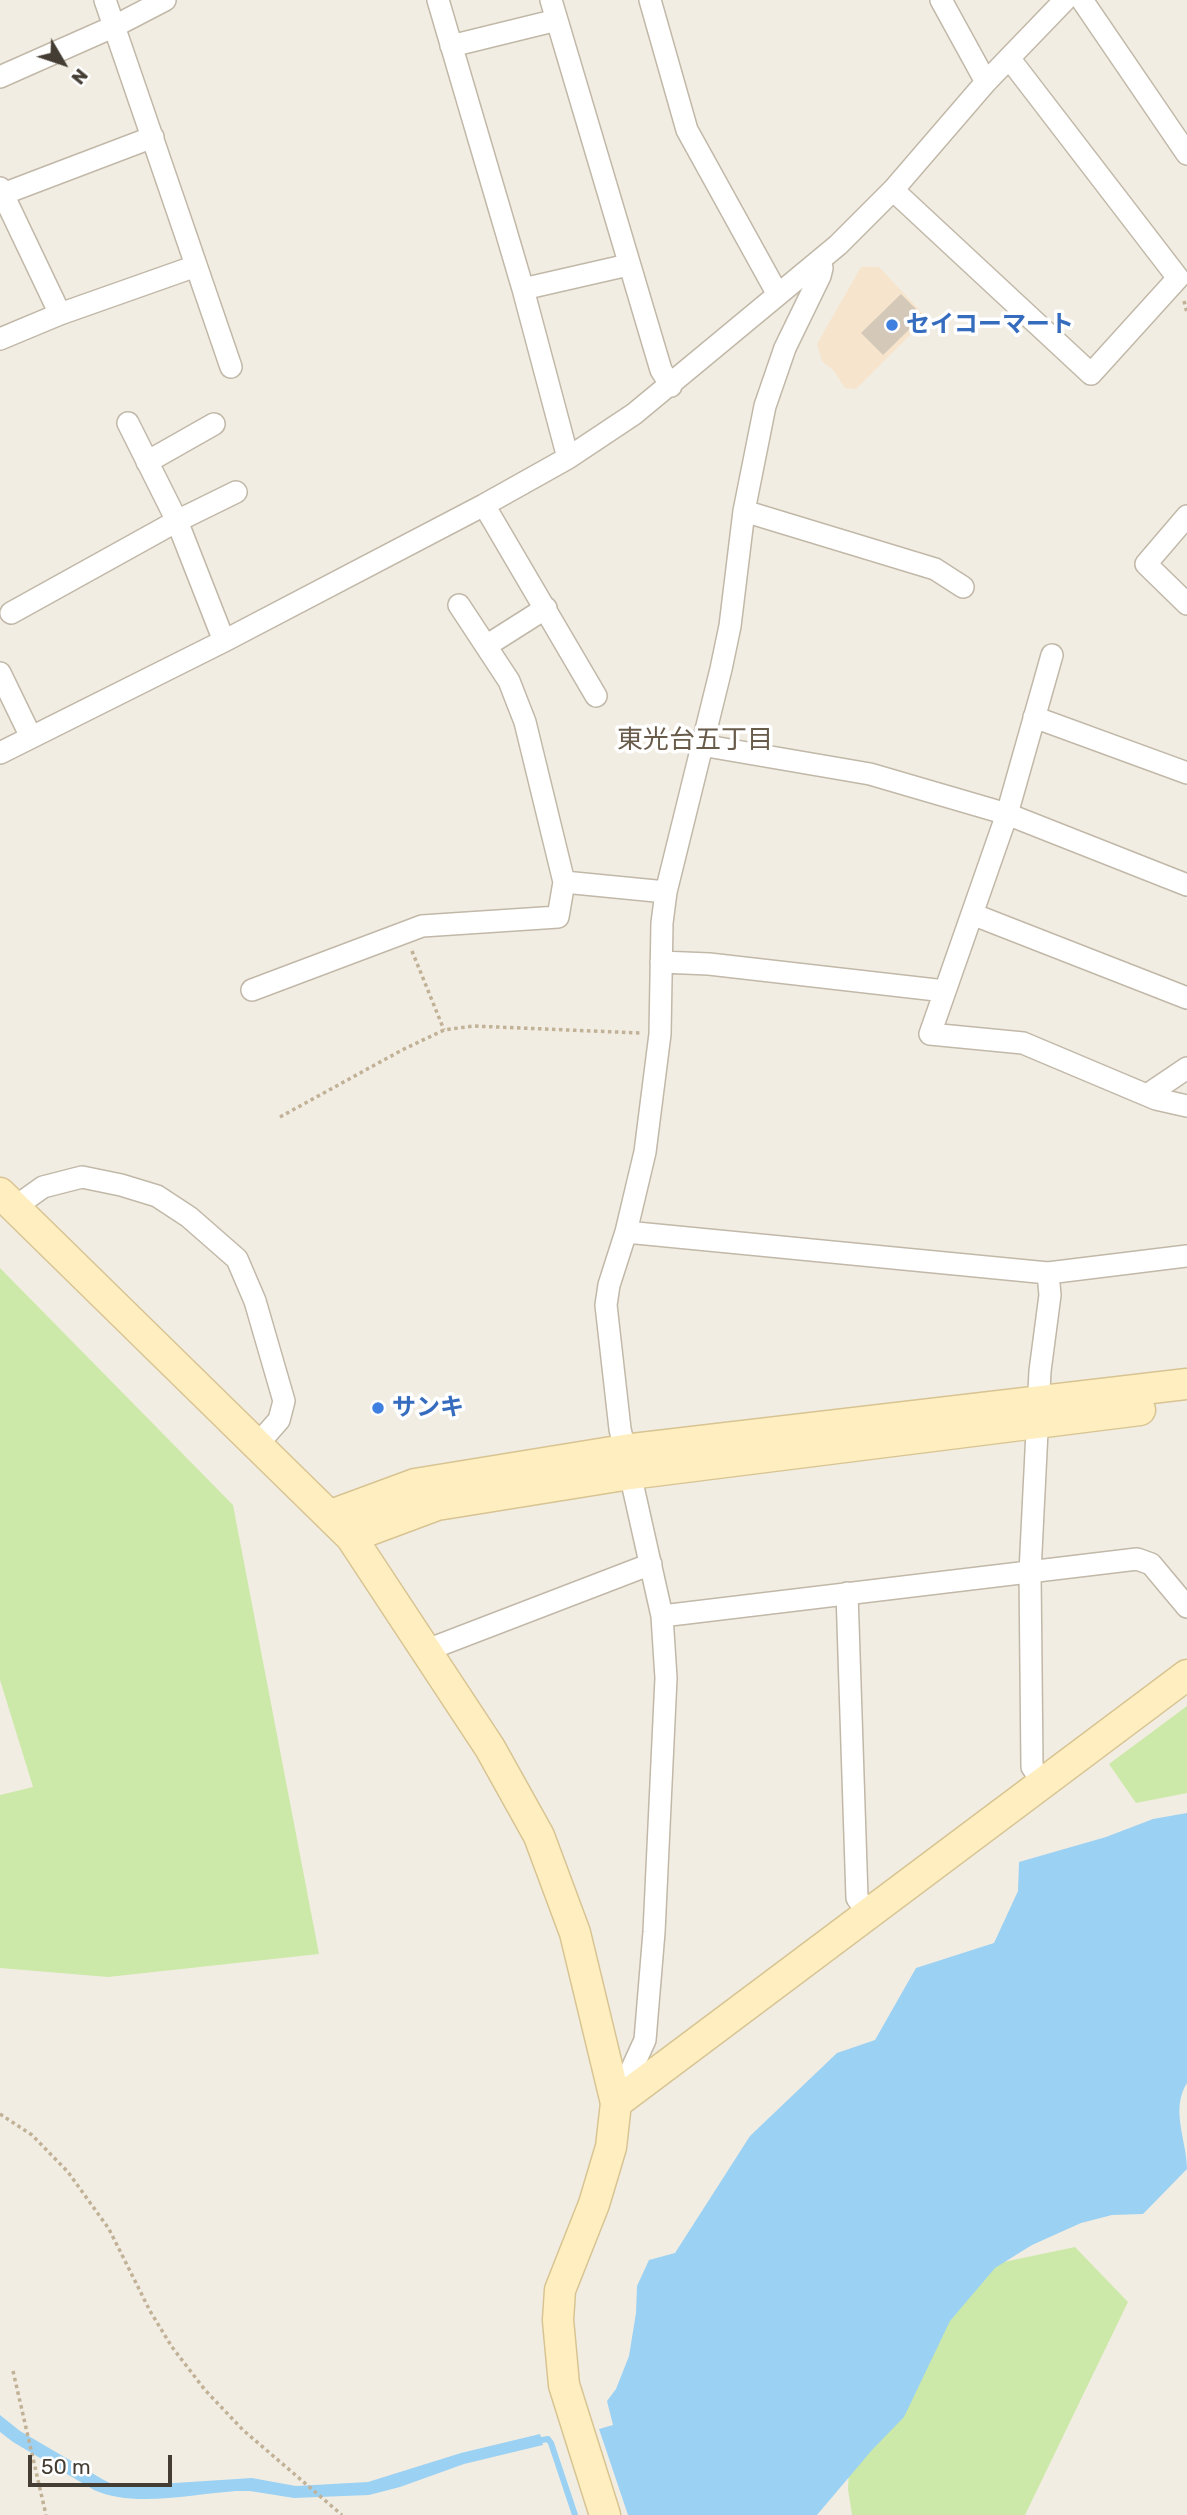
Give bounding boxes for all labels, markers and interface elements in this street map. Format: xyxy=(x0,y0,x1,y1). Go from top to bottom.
north arrow xyxy=(28,28,98,98)
text: N xyxy=(66,64,93,89)
place label: セイコーマート xyxy=(906,311,1074,339)
marker: セイコーマート xyxy=(884,317,900,333)
district label: 東光台五丁目 xyxy=(617,724,773,756)
place label: サンキ xyxy=(392,1394,464,1422)
marker: サンキ xyxy=(370,1400,386,1416)
scale bar xyxy=(32,2442,175,2486)
text: 50 m xyxy=(41,2454,91,2479)

